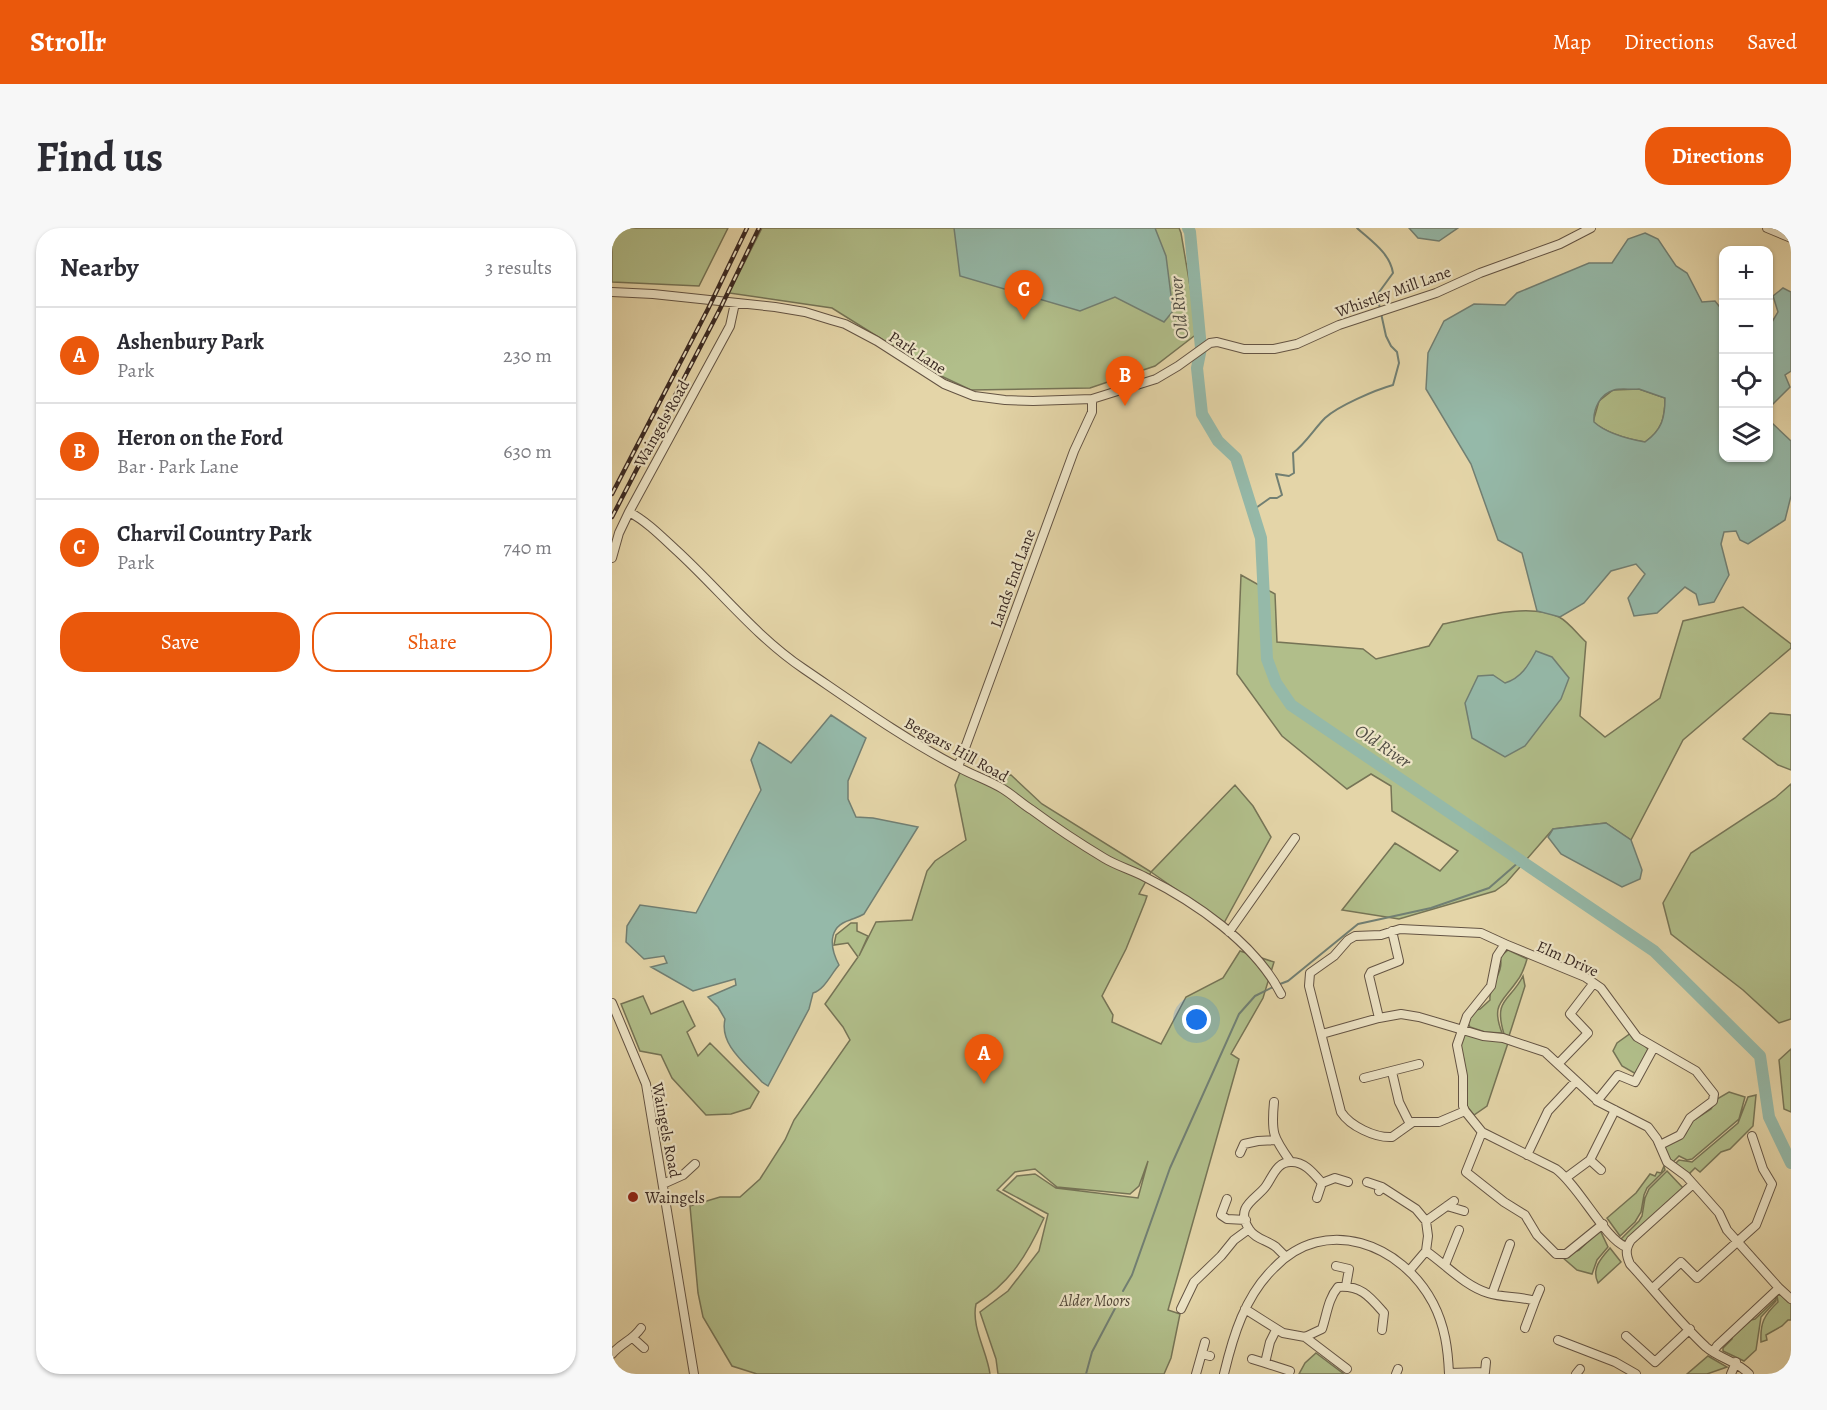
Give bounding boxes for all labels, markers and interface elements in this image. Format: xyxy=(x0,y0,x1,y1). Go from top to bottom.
text: Strollr xyxy=(30,23,106,61)
text: Map xyxy=(1553,28,1591,56)
text: Directions xyxy=(1624,28,1714,56)
text: Saved xyxy=(1747,28,1797,56)
button: Directions xyxy=(1645,127,1791,185)
text: Find us xyxy=(36,128,163,185)
map controls xyxy=(1719,246,1773,462)
button: + xyxy=(1719,246,1773,300)
text: Nearby xyxy=(60,250,139,285)
text: 3 results xyxy=(485,254,552,281)
street label: Whistley Mill Lane xyxy=(1332,261,1454,323)
pin: C xyxy=(1004,270,1044,320)
water label: Old River xyxy=(1164,275,1194,341)
button: − xyxy=(1719,300,1773,354)
street label: Park Lane xyxy=(884,326,951,380)
text: Ashenbury Park xyxy=(117,327,264,357)
text: A xyxy=(73,342,86,369)
text: 230 m xyxy=(503,342,552,369)
button: locate xyxy=(1719,354,1773,408)
pin: B xyxy=(1106,356,1144,406)
text: Park xyxy=(117,357,155,384)
street label: Waingels Road xyxy=(628,376,695,472)
button: layers xyxy=(1719,408,1773,462)
text: Heron on the Ford xyxy=(117,423,283,453)
text: B xyxy=(73,438,86,465)
text: 630 m xyxy=(503,438,552,465)
text: Bar · Park Lane xyxy=(117,453,239,480)
text: Charvil Country Park xyxy=(117,519,312,549)
street label: Lands End Lane xyxy=(985,526,1041,631)
text: C xyxy=(73,534,86,561)
text: 740 m xyxy=(503,534,552,561)
text: Park xyxy=(117,549,155,576)
button: Save xyxy=(60,612,300,672)
button: Share xyxy=(312,612,552,672)
street label: Beggars Hill Road xyxy=(900,712,1013,788)
water label: Old River xyxy=(1350,718,1416,774)
street label: Elm Drive xyxy=(1533,935,1602,982)
your location xyxy=(1182,1005,1211,1034)
pin: A xyxy=(964,1034,1004,1084)
street label: Waingels Road xyxy=(646,1080,686,1180)
place label: Waingels xyxy=(644,1187,705,1209)
marker: Waingels xyxy=(626,1190,640,1204)
park label: Alder Moors xyxy=(1059,1290,1131,1312)

